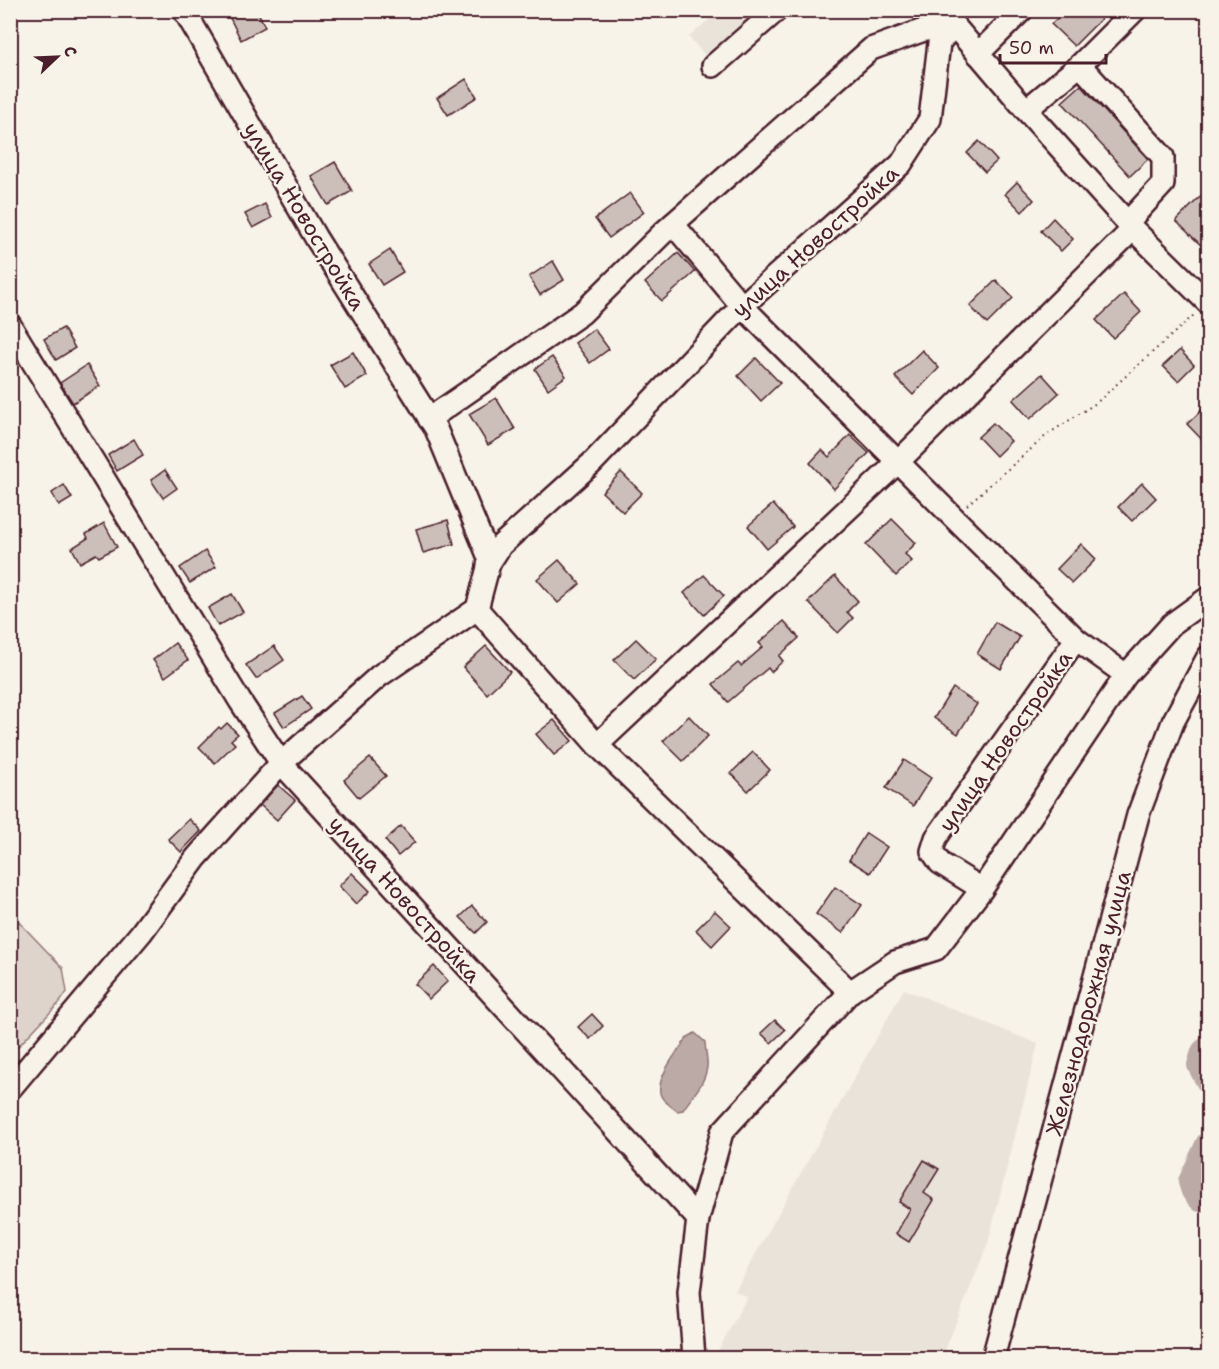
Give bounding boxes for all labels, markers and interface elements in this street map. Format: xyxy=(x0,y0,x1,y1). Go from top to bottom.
north arrow xyxy=(27,27,87,87)
scale bar xyxy=(1000,27,1106,65)
text: 50 m xyxy=(1009,36,1054,60)
text: С xyxy=(59,43,82,60)
street label: улица Новостройка xyxy=(237,117,372,316)
street label: улица Новостройка xyxy=(726,159,905,324)
street label: улица Новостройка xyxy=(932,645,1079,838)
street label: улица Новостройка xyxy=(322,810,487,989)
street label: Железнодорожная улица xyxy=(1039,867,1138,1139)

